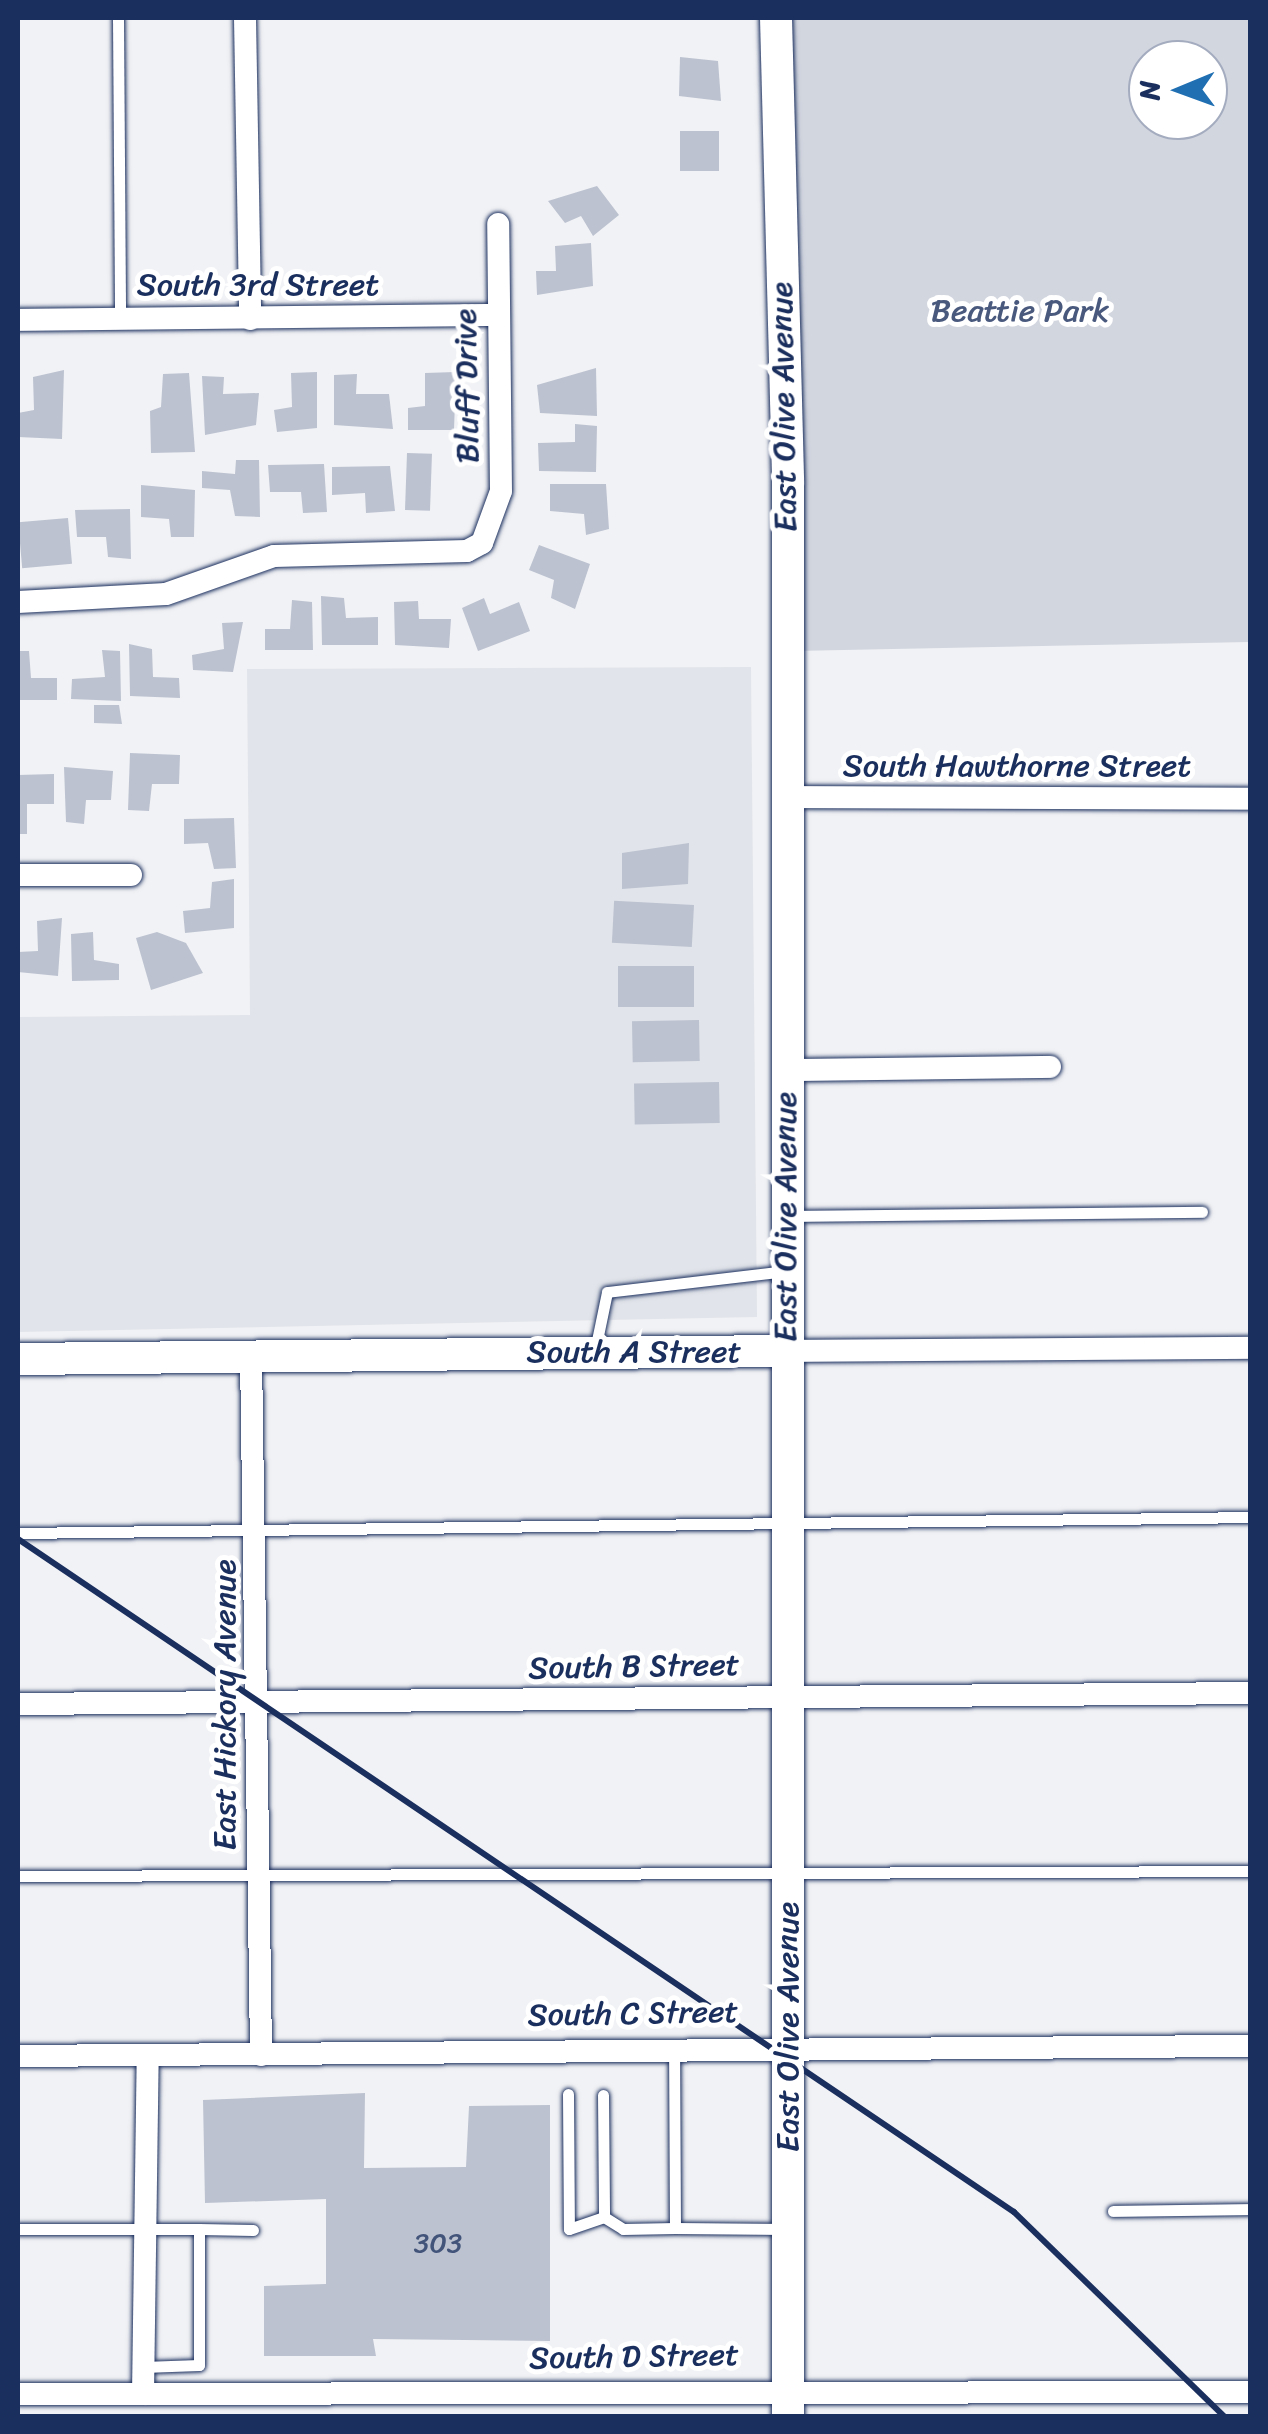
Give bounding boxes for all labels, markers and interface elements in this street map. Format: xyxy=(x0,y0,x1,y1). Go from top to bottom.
north arrow xyxy=(1128,40,1228,140)
text: N xyxy=(1125,80,1174,101)
street label: South 3rd Street xyxy=(137,266,379,304)
street label: East Olive Avenue xyxy=(763,281,805,533)
park label: Beattie Park xyxy=(931,292,1109,330)
street label: Bluff Drive xyxy=(446,308,488,464)
street label: South Hawthorne Street xyxy=(843,747,1191,785)
street label: East Olive Avenue xyxy=(767,1091,805,1343)
street label: South A Street xyxy=(527,1333,741,1371)
street label: East Hickory Avenue xyxy=(206,1559,244,1851)
street label: South B Street xyxy=(527,1646,741,1688)
street label: East Olive Avenue xyxy=(769,1901,807,2153)
street label: South C Street xyxy=(526,1993,740,2035)
house number: 303 xyxy=(414,2226,462,2260)
street label: South D Street xyxy=(527,2336,741,2378)

